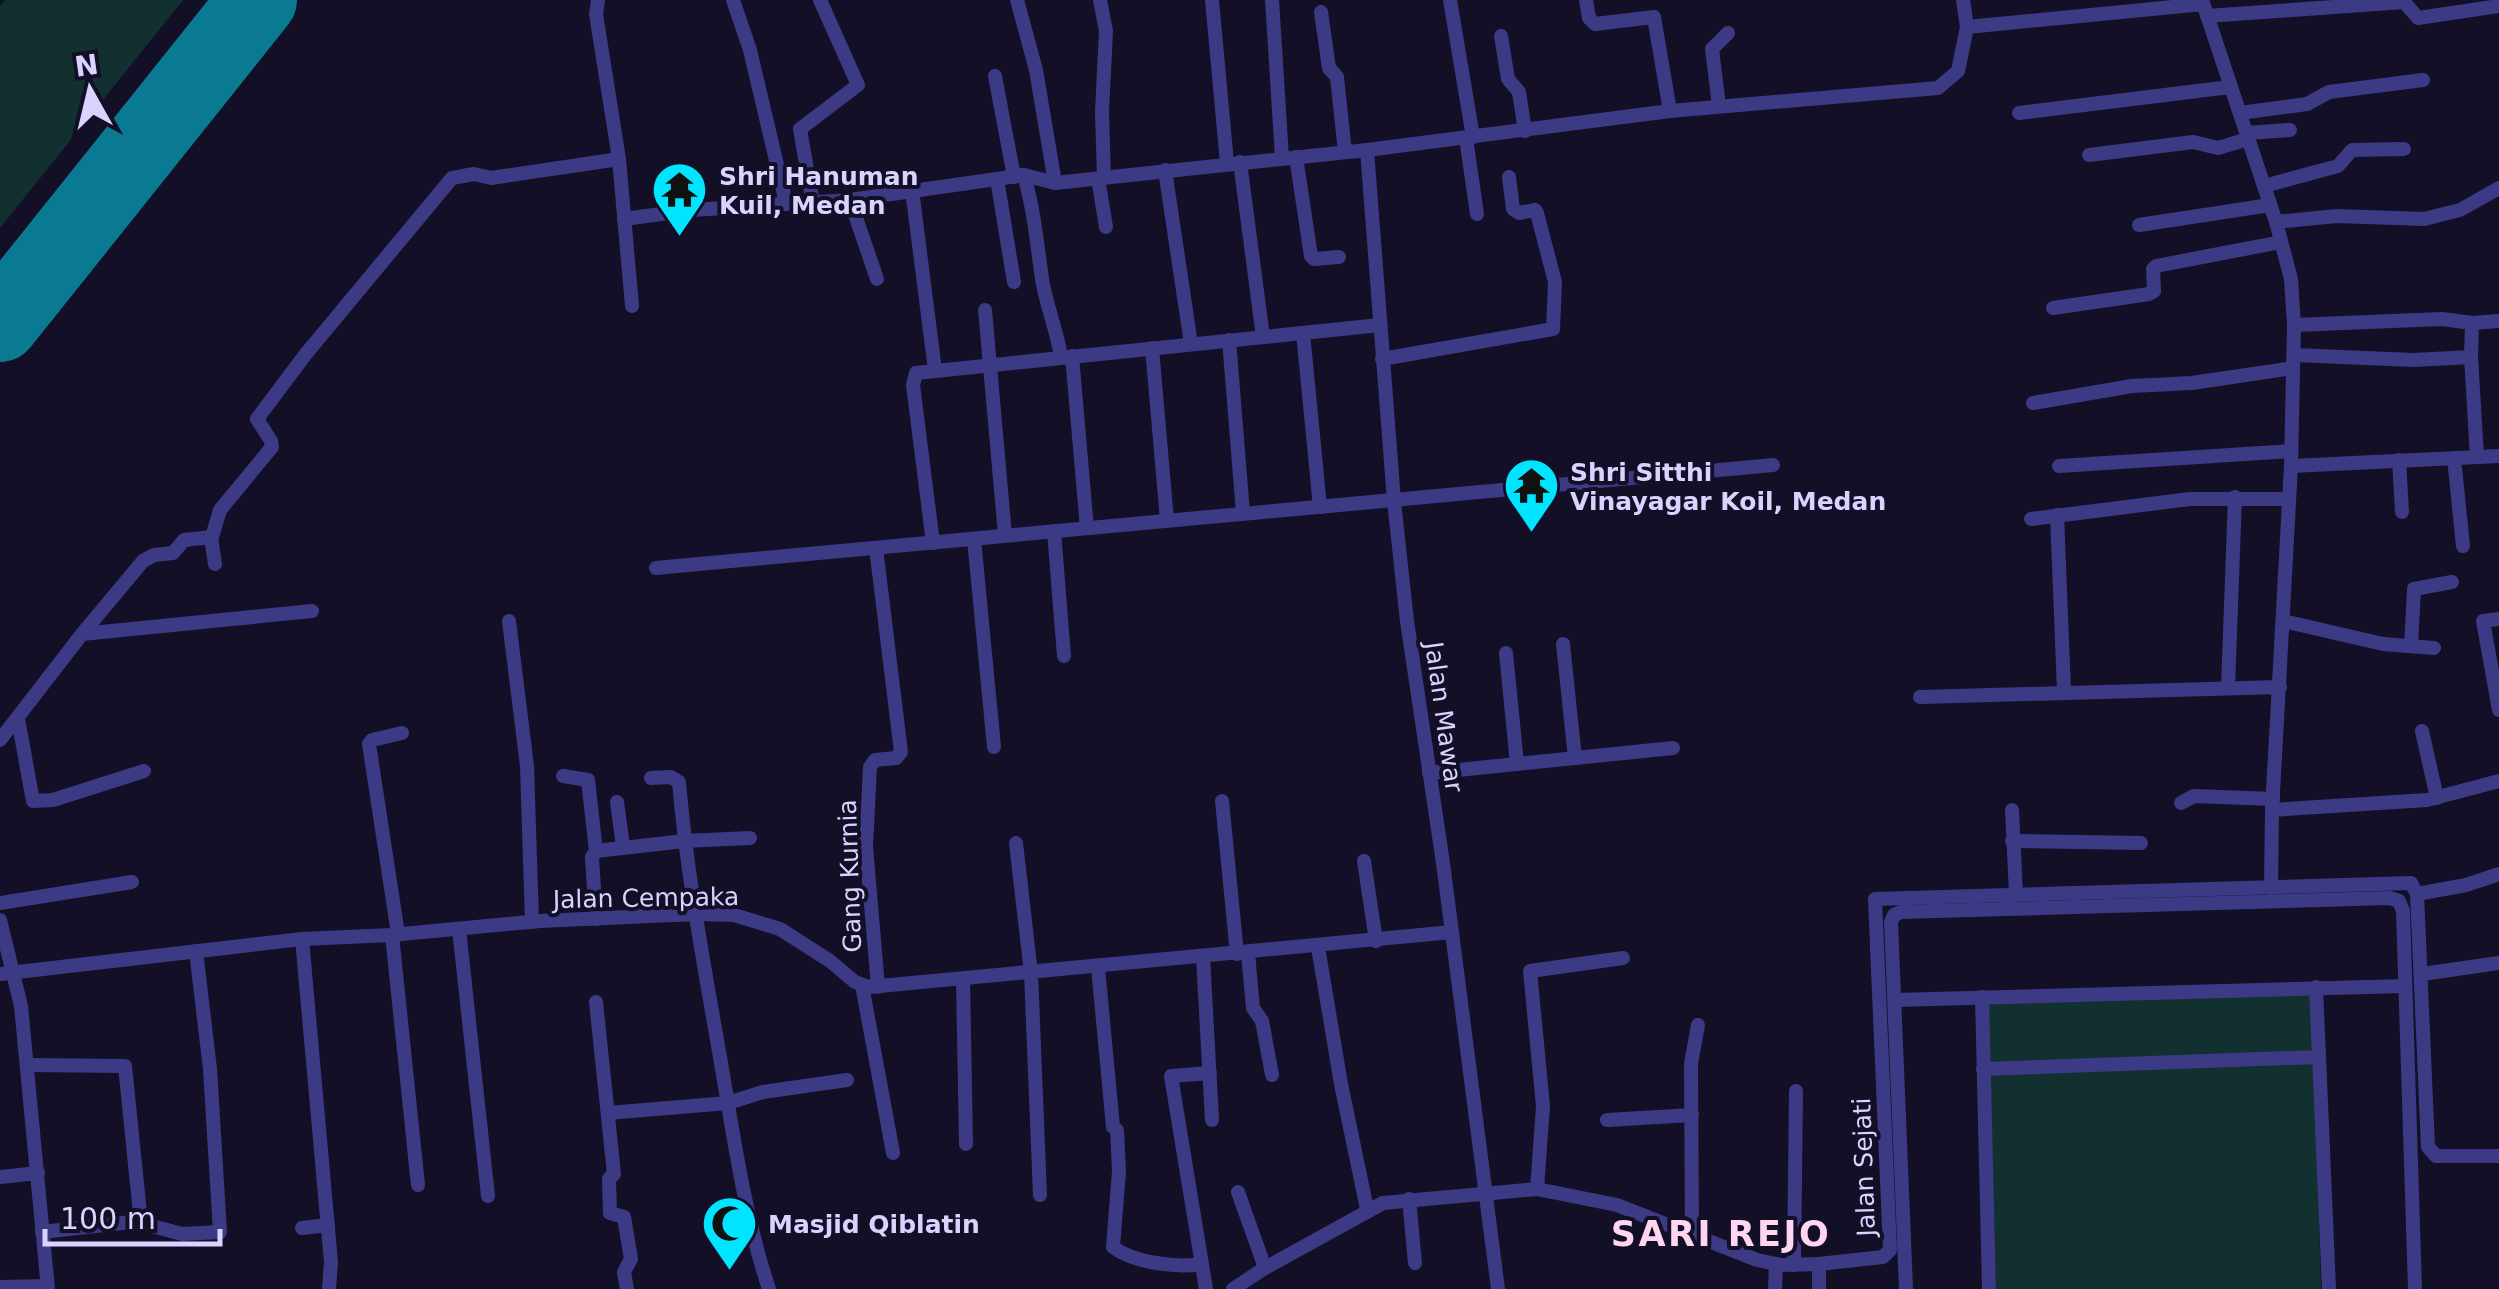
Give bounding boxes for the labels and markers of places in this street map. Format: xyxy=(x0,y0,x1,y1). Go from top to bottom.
temple icon: Shri Hanuman Kuil, Medan xyxy=(650,160,710,239)
place label: Shri Hanuman Kuil, Medan xyxy=(719,162,919,220)
temple icon: Shri Sitthi Vinayagar Koil, Medan xyxy=(1501,456,1561,535)
place label: Shri Sitthi Vinayagar Koil, Medan xyxy=(1570,458,1886,516)
mosque icon: Masjid Qiblatin xyxy=(699,1194,759,1273)
place label: Masjid Qiblatin xyxy=(768,1210,980,1239)

